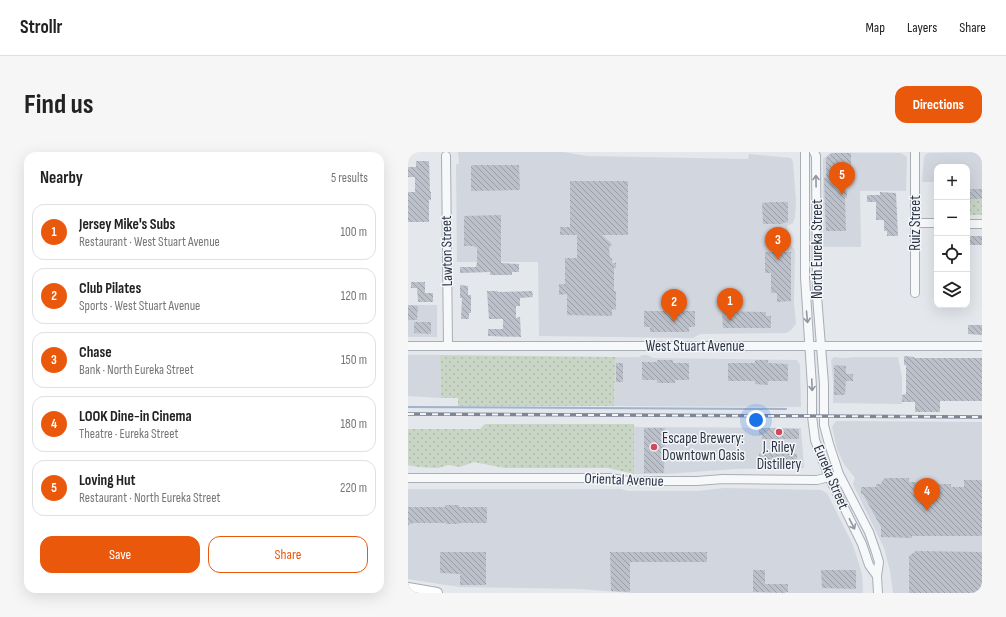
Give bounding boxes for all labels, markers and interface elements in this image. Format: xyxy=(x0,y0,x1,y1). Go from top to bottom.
text: Strollr xyxy=(20,16,62,39)
text: Map xyxy=(865,19,885,36)
text: Layers xyxy=(907,19,937,36)
text: Share xyxy=(959,19,986,36)
button: Directions xyxy=(895,86,982,123)
text: Find us xyxy=(24,88,93,121)
pin: 5 xyxy=(829,162,855,195)
map controls xyxy=(934,164,970,308)
button: + xyxy=(934,164,970,200)
text: Nearby xyxy=(40,168,83,188)
text: 5 results xyxy=(331,170,368,186)
one-way arrow xyxy=(812,175,820,188)
street label: Ruiz Street xyxy=(906,195,925,251)
street label: North Eureka Street xyxy=(808,199,827,299)
button: − xyxy=(934,200,970,236)
text: Jersey Mike's Subs xyxy=(79,215,175,234)
street label: Lawton Street xyxy=(437,215,457,287)
text: 1 xyxy=(51,224,57,240)
text: 100 m xyxy=(340,224,367,240)
pin: 3 xyxy=(765,227,791,260)
text: Restaurant · West Stuart Avenue xyxy=(79,234,220,250)
button: locate xyxy=(934,236,970,272)
button: layers xyxy=(934,272,970,308)
text: Club Pilates xyxy=(79,279,141,298)
text: 2 xyxy=(51,288,57,304)
text: 120 m xyxy=(341,288,367,304)
pin: 1 xyxy=(717,288,743,321)
pin: 2 xyxy=(661,289,687,322)
text: Sports · West Stuart Avenue xyxy=(79,298,200,314)
one-way arrow xyxy=(804,310,811,323)
street label: West Stuart Avenue xyxy=(645,337,745,356)
text: Chase xyxy=(79,343,112,362)
text: 3 xyxy=(51,352,57,368)
text: 150 m xyxy=(341,352,367,368)
text: Bank · North Eureka Street xyxy=(79,362,194,378)
one-way arrow xyxy=(808,378,816,391)
text: LOOK Dine-in Cinema xyxy=(79,407,192,426)
your location xyxy=(746,410,766,430)
text: 4 xyxy=(51,416,57,432)
text: 180 m xyxy=(341,416,367,432)
text: Theatre · Eureka Street xyxy=(79,426,178,442)
marker: J. Riley Distillery xyxy=(774,427,784,437)
place label: Escape Brewery: Downtown Oasis xyxy=(662,429,745,465)
place label: J. Riley Distillery xyxy=(757,438,802,474)
marker: Escape Brewery: Downtown Oasis xyxy=(649,442,659,452)
street label: Eureka Street xyxy=(809,442,853,512)
street label: Oriental Avenue xyxy=(584,469,664,491)
text: Loving Hut xyxy=(79,471,135,490)
pin: 4 xyxy=(914,478,940,511)
text: 5 xyxy=(51,480,57,496)
text: 220 m xyxy=(340,480,367,496)
text: Restaurant · North Eureka Street xyxy=(79,490,220,506)
one-way arrow xyxy=(849,518,856,530)
button: Save xyxy=(40,536,200,573)
button: Share xyxy=(208,536,368,573)

